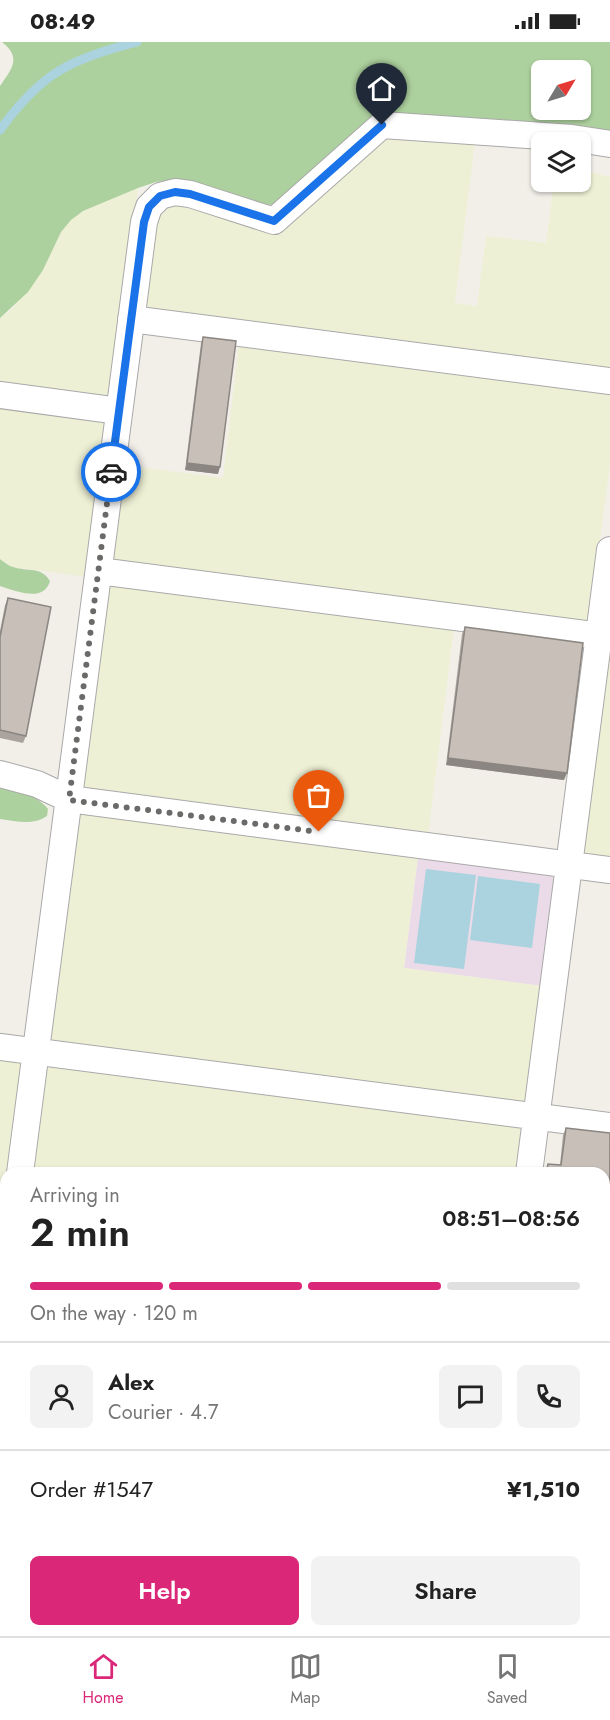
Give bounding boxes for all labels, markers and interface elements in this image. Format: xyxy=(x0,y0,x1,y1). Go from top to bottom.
text: 08:49 xyxy=(30,5,96,37)
north arrow xyxy=(531,60,591,120)
map controls xyxy=(531,60,591,192)
pin xyxy=(356,63,407,125)
icon: home xyxy=(365,72,398,105)
button: layers xyxy=(531,132,591,192)
courier xyxy=(81,442,141,502)
icon: car xyxy=(95,456,128,489)
pin xyxy=(293,770,344,832)
icon: bag xyxy=(302,779,335,812)
text: Arriving in xyxy=(30,1181,120,1210)
text: 08:51–08:56 xyxy=(442,1202,580,1234)
text: 2 min xyxy=(30,1204,130,1261)
text: On the way · 120 m xyxy=(30,1299,198,1328)
button: person xyxy=(30,1365,93,1428)
button: chat xyxy=(439,1365,502,1428)
button: phone xyxy=(517,1365,580,1428)
text: Alex xyxy=(108,1366,154,1398)
text: Courier · 4.7 xyxy=(108,1398,219,1427)
text: Order #1547 xyxy=(30,1473,153,1505)
text: ¥1,510 xyxy=(507,1473,580,1505)
button: Help xyxy=(30,1556,299,1625)
button: Share xyxy=(311,1556,580,1625)
tab: Home xyxy=(83,1650,123,1709)
tab: Map xyxy=(289,1650,322,1709)
tab: Saved xyxy=(487,1650,527,1709)

